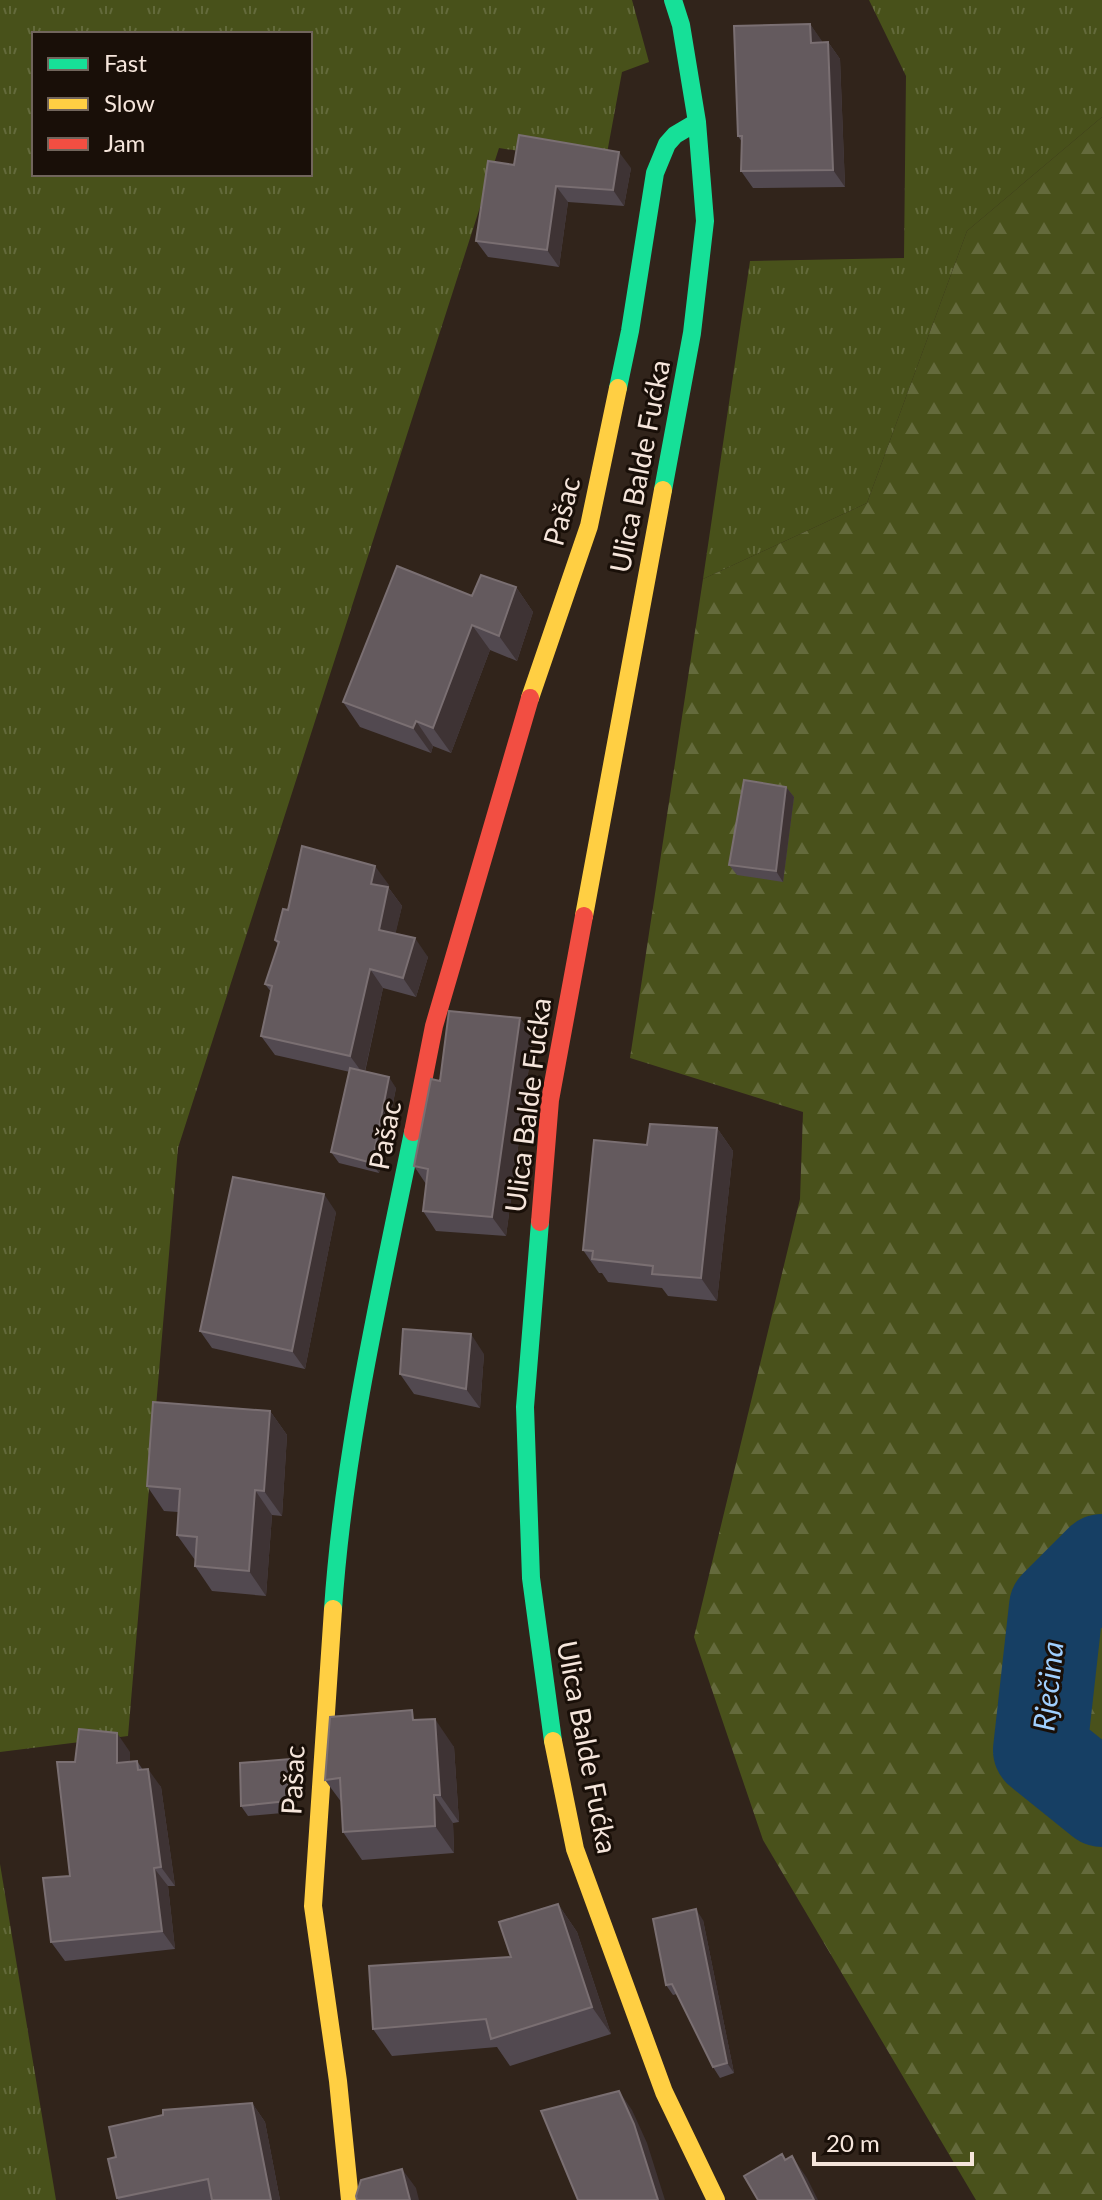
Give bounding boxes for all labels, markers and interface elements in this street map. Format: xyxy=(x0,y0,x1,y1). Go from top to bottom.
legend xyxy=(32,32,312,176)
text: Fast xyxy=(104,48,147,77)
text: Slow xyxy=(104,88,155,117)
text: Jam xyxy=(104,128,145,157)
street label: Ulica Balde Fućka xyxy=(602,357,676,575)
street label: Pašac xyxy=(536,473,586,549)
street label: Ulica Balde Fućka xyxy=(497,996,557,1214)
street label: Pašac xyxy=(361,1098,407,1172)
street label: Ulica Balde Fućka xyxy=(551,1638,625,1856)
water label: Rječina xyxy=(1024,1639,1070,1733)
street label: Pašac xyxy=(273,1744,311,1816)
scale bar xyxy=(814,2116,972,2166)
text: 20 m xyxy=(826,2128,880,2157)

